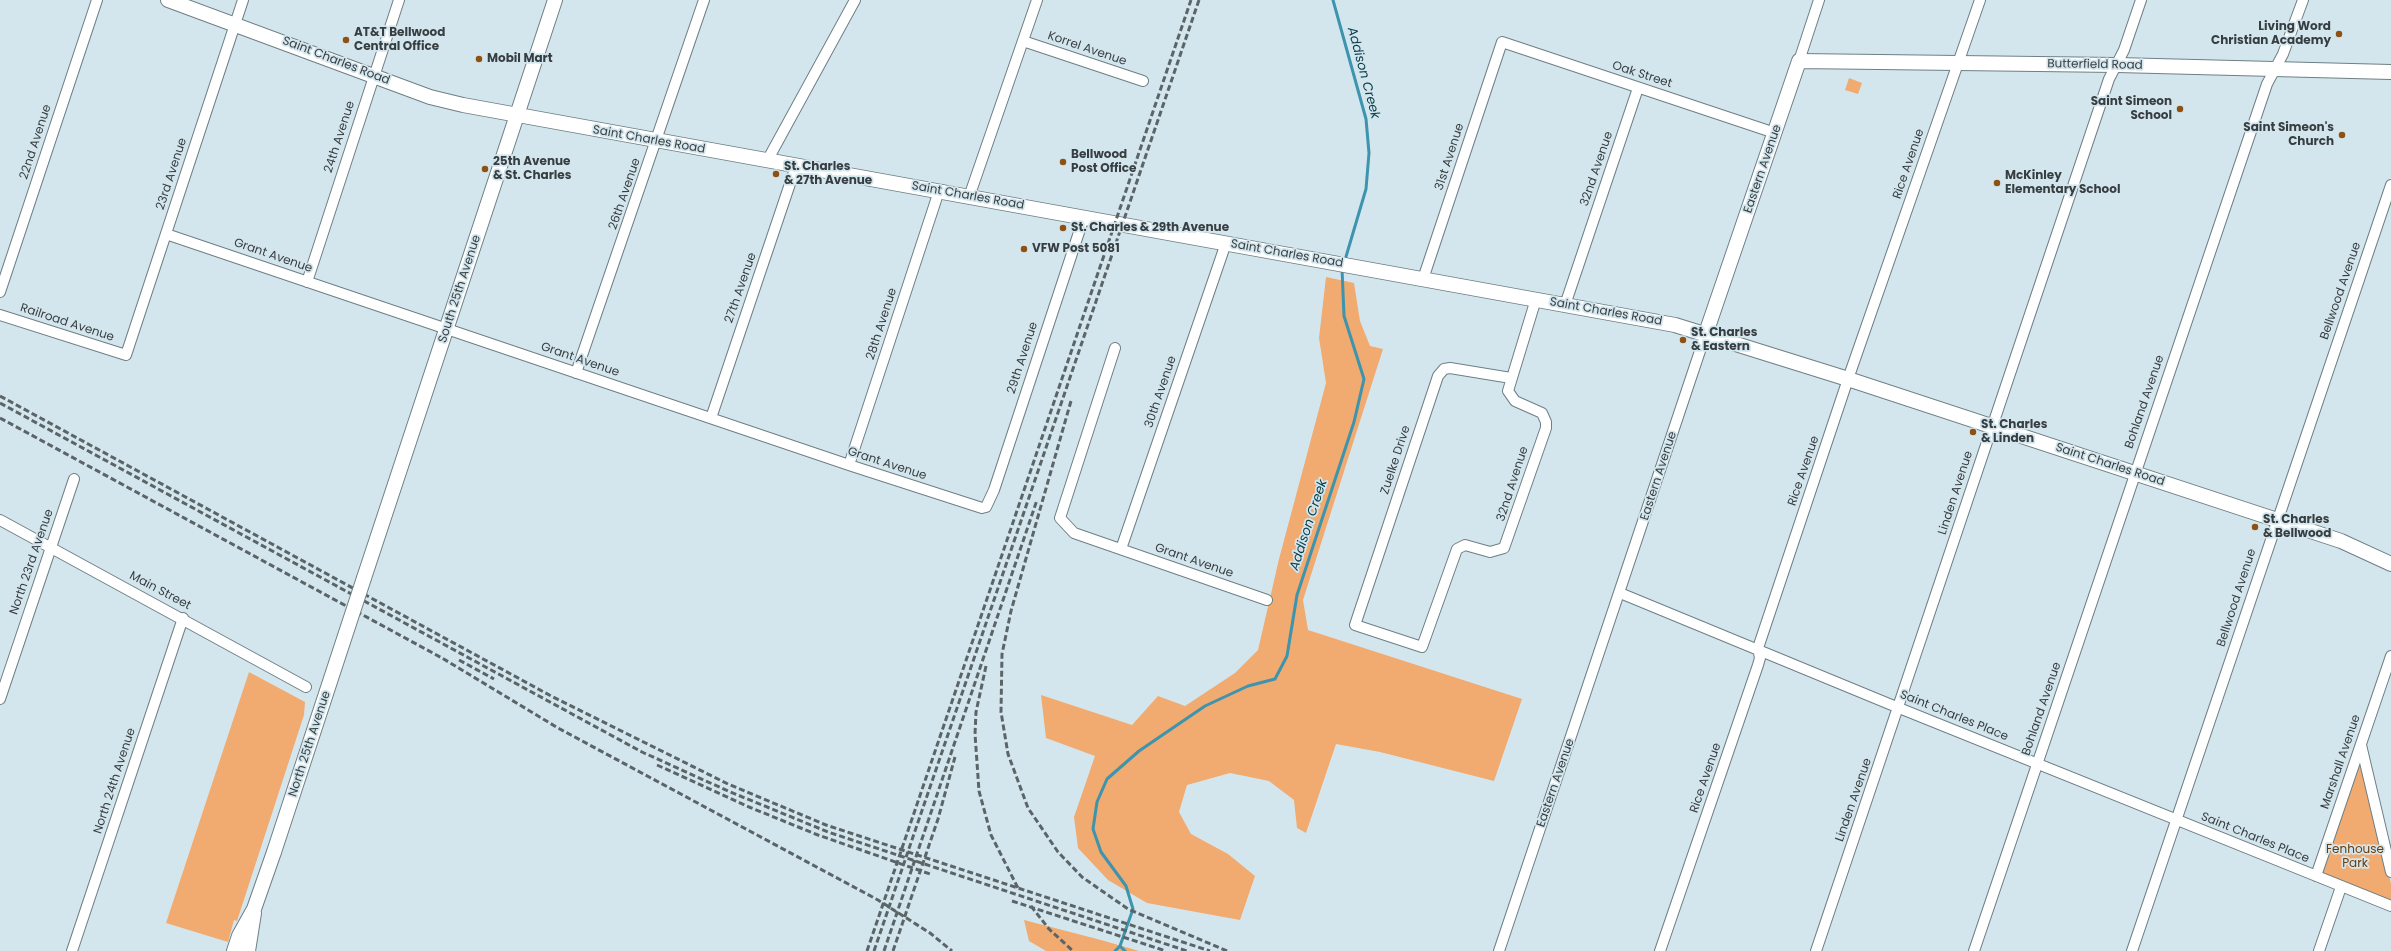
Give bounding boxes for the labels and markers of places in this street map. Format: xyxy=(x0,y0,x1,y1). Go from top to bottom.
place label: Living Word Christian Academy xyxy=(2211,20,2331,48)
place label: AT&T Bellwood Central Office xyxy=(354,26,445,54)
marker: Living Word Christian Academy xyxy=(2334,29,2344,39)
marker: AT&T Bellwood Central Office xyxy=(341,35,351,45)
place label: Mobil Mart xyxy=(487,52,553,66)
marker: Mobil Mart xyxy=(474,54,484,64)
place label: Saint Simeon School xyxy=(2091,95,2172,123)
marker: Saint Simeon School xyxy=(2175,104,2185,114)
place label: Saint Simeon's Church xyxy=(2243,121,2334,149)
marker: Saint Simeon's Church xyxy=(2337,130,2347,140)
place label: Bellwood Post Office xyxy=(1071,148,1137,176)
place label: 25th Avenue & St. Charles xyxy=(493,155,571,183)
marker: Bellwood Post Office xyxy=(1058,157,1068,167)
place label: St. Charles & 27th Avenue xyxy=(784,160,872,188)
marker: 25th Avenue & St. Charles xyxy=(480,164,490,174)
marker: St. Charles & 27th Avenue xyxy=(771,169,781,179)
place label: McKinley Elementary School xyxy=(2005,169,2120,197)
marker: McKinley Elementary School xyxy=(1992,178,2002,188)
place label: St. Charles & 29th Avenue xyxy=(1071,221,1229,235)
marker: St. Charles & 29th Avenue xyxy=(1058,223,1068,233)
place label: VFW Post 5081 xyxy=(1032,242,1120,256)
marker: VFW Post 5081 xyxy=(1019,244,1029,254)
place label: St. Charles & Eastern xyxy=(1691,326,1757,354)
marker: St. Charles & Eastern xyxy=(1678,335,1688,345)
place label: St. Charles & Linden xyxy=(1981,418,2047,446)
marker: St. Charles & Linden xyxy=(1968,427,1978,437)
place label: St. Charles & Bellwood xyxy=(2263,513,2331,541)
marker: St. Charles & Bellwood xyxy=(2250,522,2260,532)

